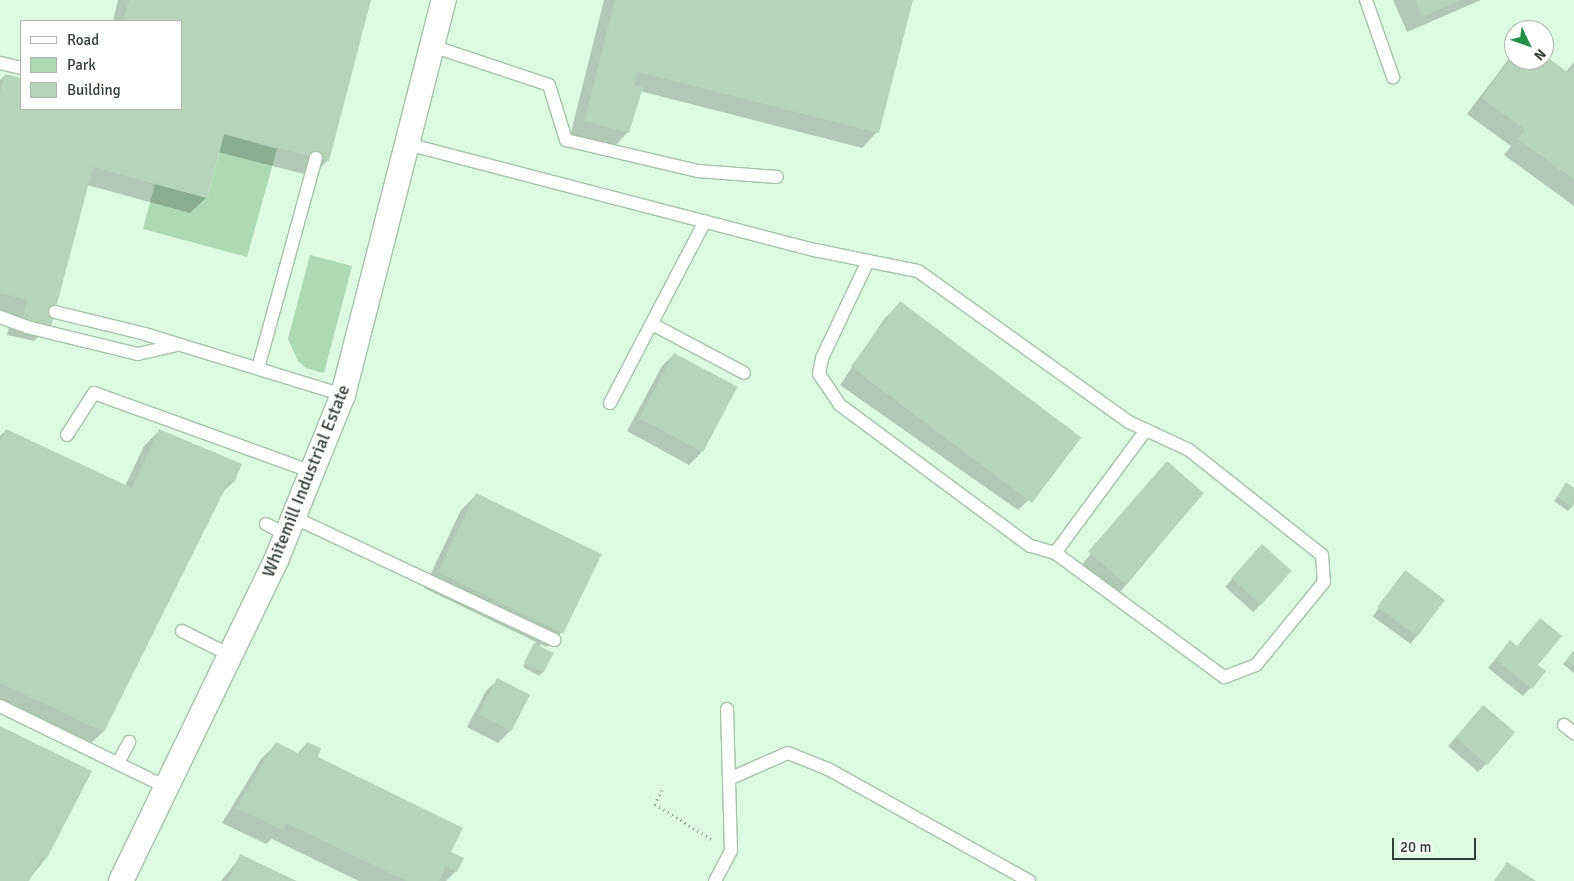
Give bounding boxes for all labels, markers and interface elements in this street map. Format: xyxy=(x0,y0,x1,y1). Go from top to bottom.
legend xyxy=(20,20,182,110)
north arrow xyxy=(1504,20,1554,70)
text: Road xyxy=(67,31,99,49)
text: N xyxy=(1530,45,1549,64)
text: Park xyxy=(67,56,96,74)
text: Building xyxy=(67,81,121,99)
street label: Whitemill Industrial Estate xyxy=(257,382,355,580)
scale bar xyxy=(1394,828,1478,860)
text: 20 m xyxy=(1400,838,1431,856)

